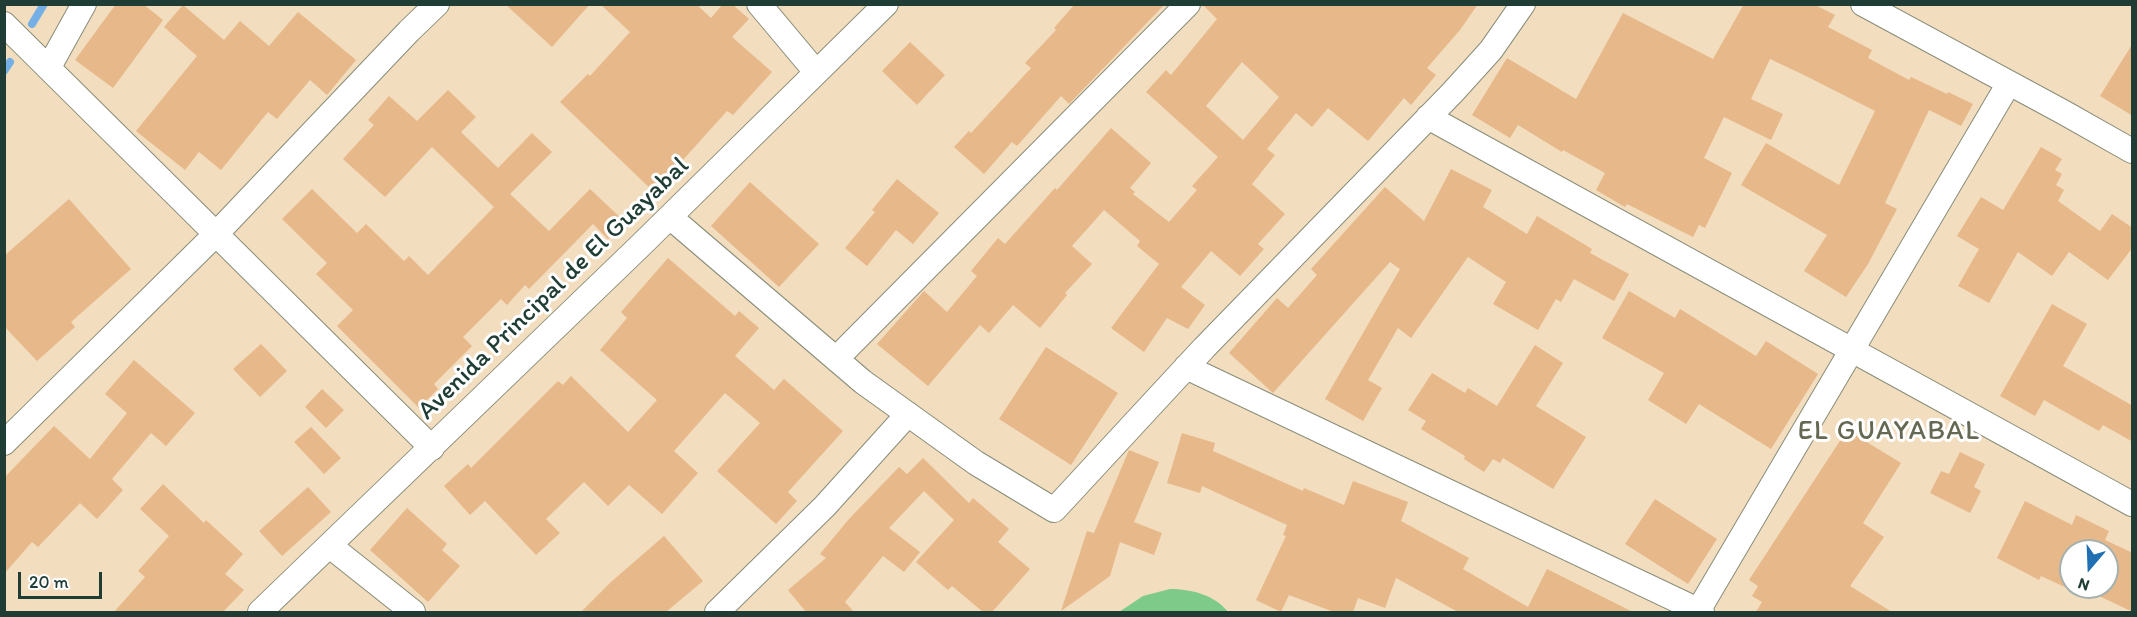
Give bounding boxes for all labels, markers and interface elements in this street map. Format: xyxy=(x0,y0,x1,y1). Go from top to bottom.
street label: Avenida Principal de El Guayabal xyxy=(412,151,696,427)
district label: EL GUAYABAL xyxy=(1796,416,1982,448)
north arrow xyxy=(2059,539,2119,599)
scale bar xyxy=(21,560,105,598)
text: 20 m xyxy=(29,571,69,593)
text: N xyxy=(2075,574,2092,595)

